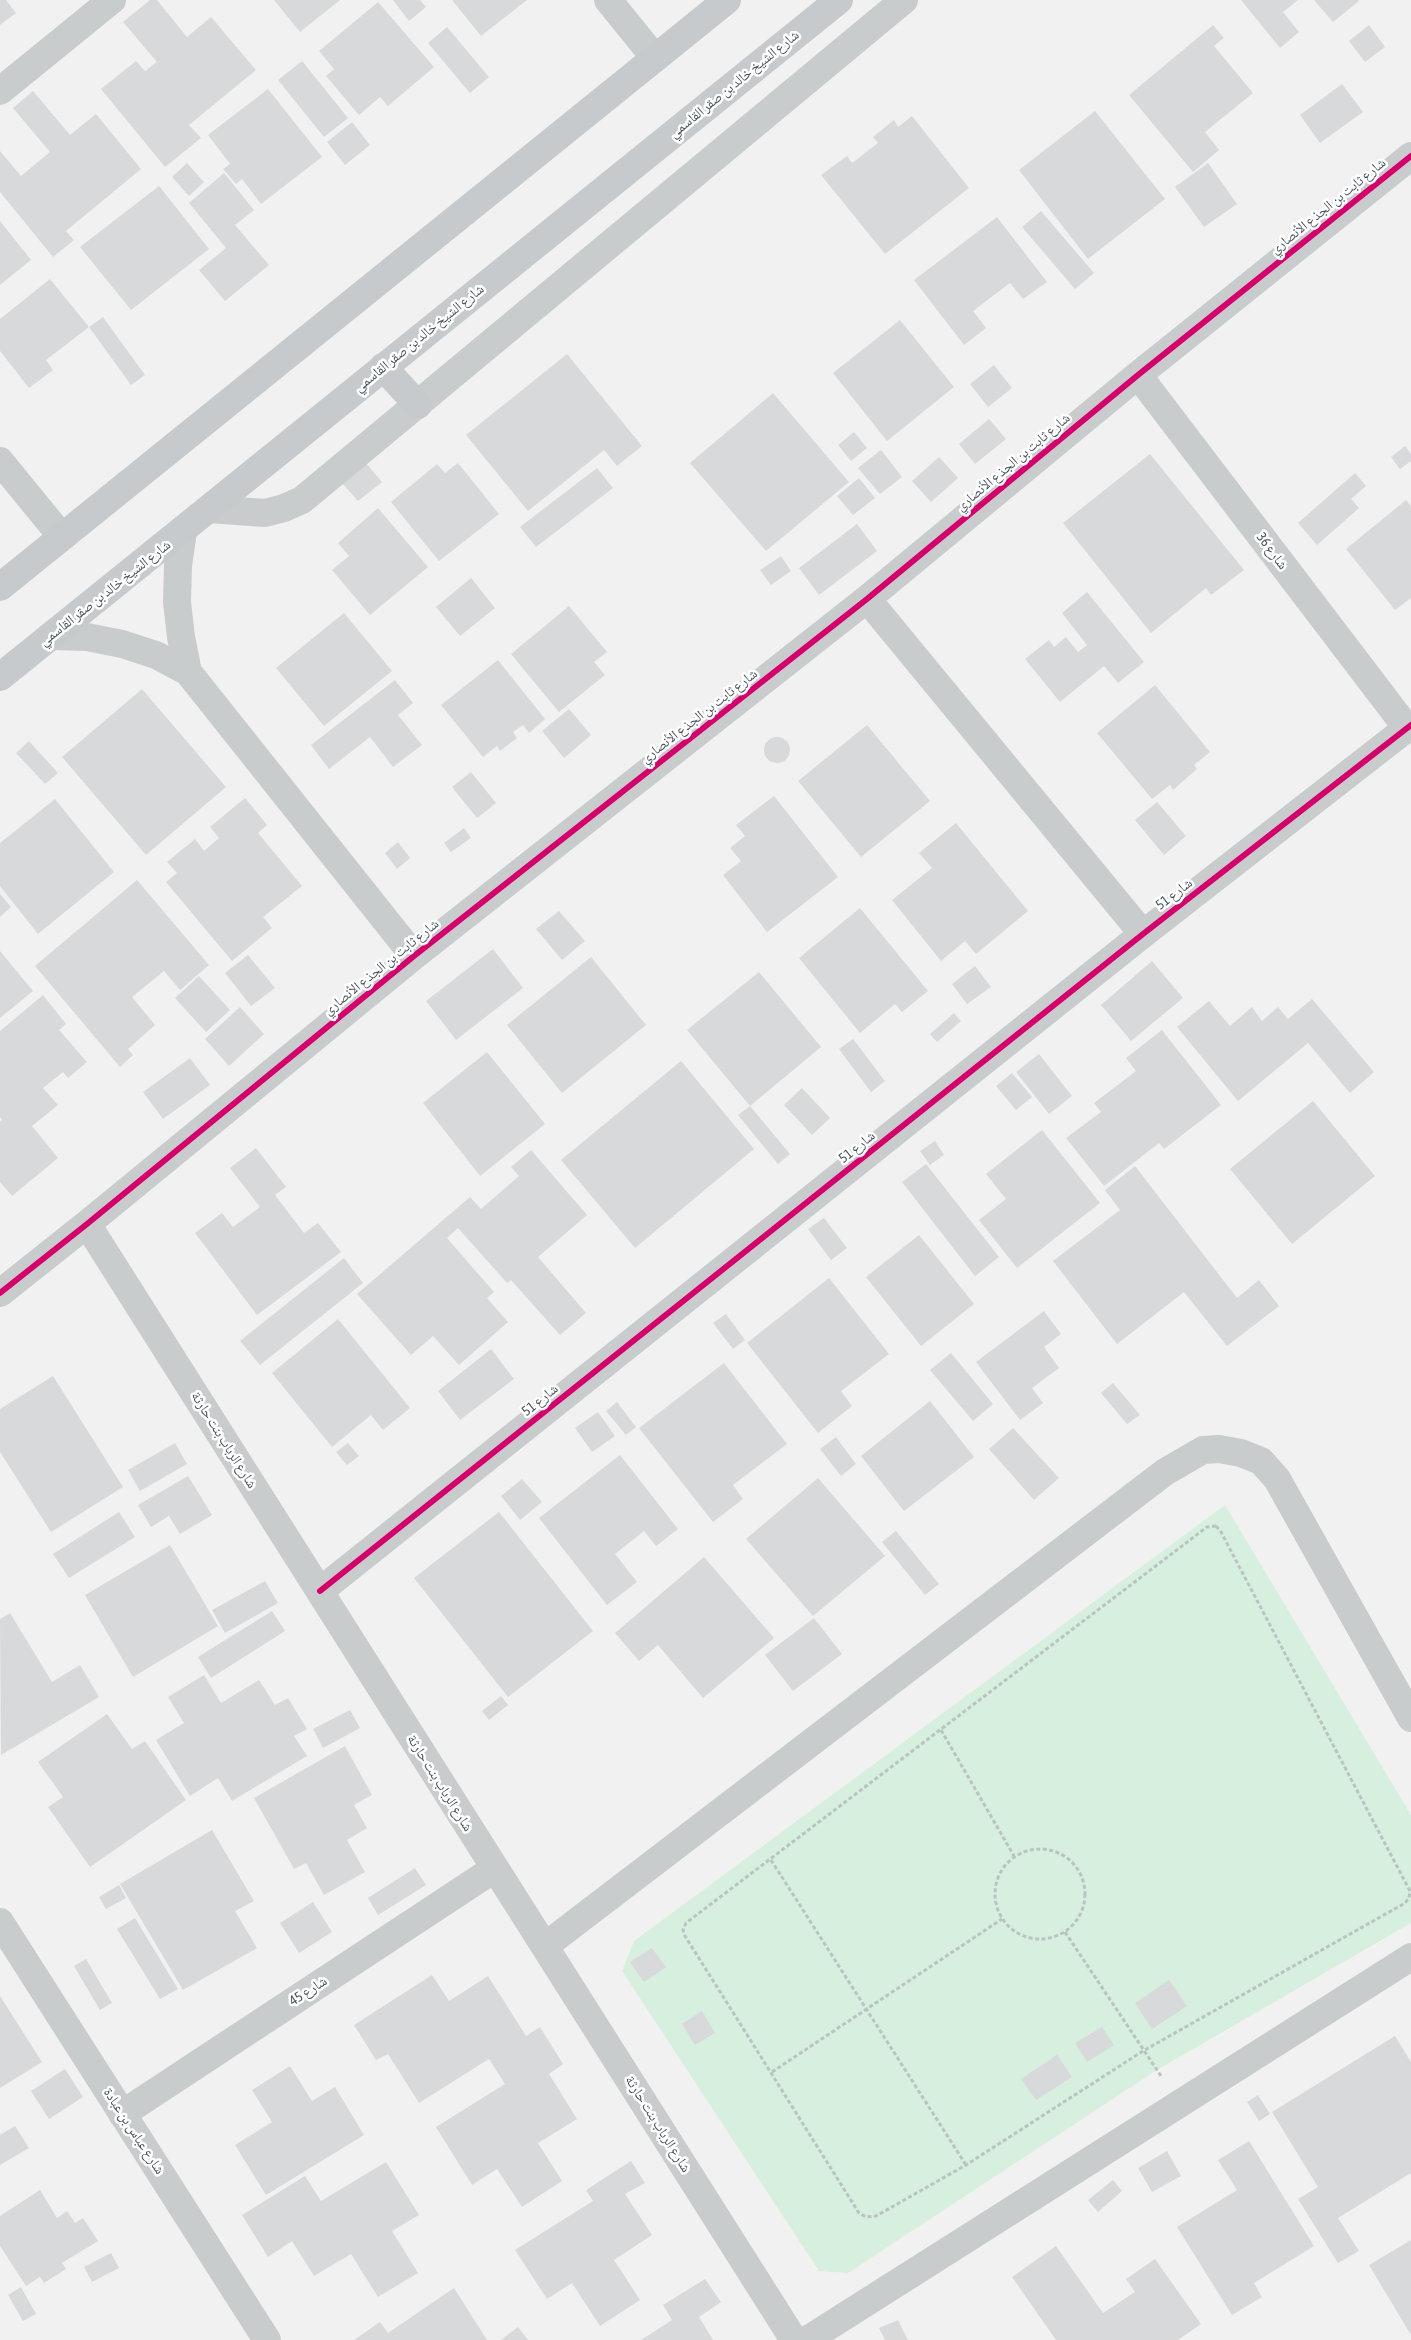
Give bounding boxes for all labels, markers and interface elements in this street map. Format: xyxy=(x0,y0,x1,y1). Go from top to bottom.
street label: شارع الشيخ خالد بن صقر القاسمي xyxy=(666,26,802,142)
street label: شارع ثابت بن الجذع الأنصاري xyxy=(1267,154,1389,258)
street label: شارع الشيخ خالد بن صقر القاسمي xyxy=(351,280,487,396)
street label: شارع ثابت بن الجذع الأنصاري xyxy=(953,409,1073,515)
street label: شارع 36 xyxy=(1253,529,1291,573)
street label: شارع الشيخ خالد بن صقر القاسمي xyxy=(36,536,174,650)
street label: شارع ثابت بن الجذع الأنصاري xyxy=(637,665,761,767)
street label: شارع 51 xyxy=(1152,875,1196,913)
street label: شارع ثابت بن الجذع الأنصاري xyxy=(320,915,442,1019)
street label: شارع 51 xyxy=(836,1127,878,1167)
street label: شارع 51 xyxy=(519,1380,561,1420)
street label: شارع الرباب بنت حارثة xyxy=(187,1389,261,1491)
street label: شارع الرباب بنت حارثة xyxy=(403,1732,477,1834)
street label: شارع 45 xyxy=(286,1973,330,2009)
street label: شارع الرباب بنت حارثة xyxy=(621,2073,695,2175)
street label: شارع عباس بن عبادة xyxy=(100,2085,168,2177)

